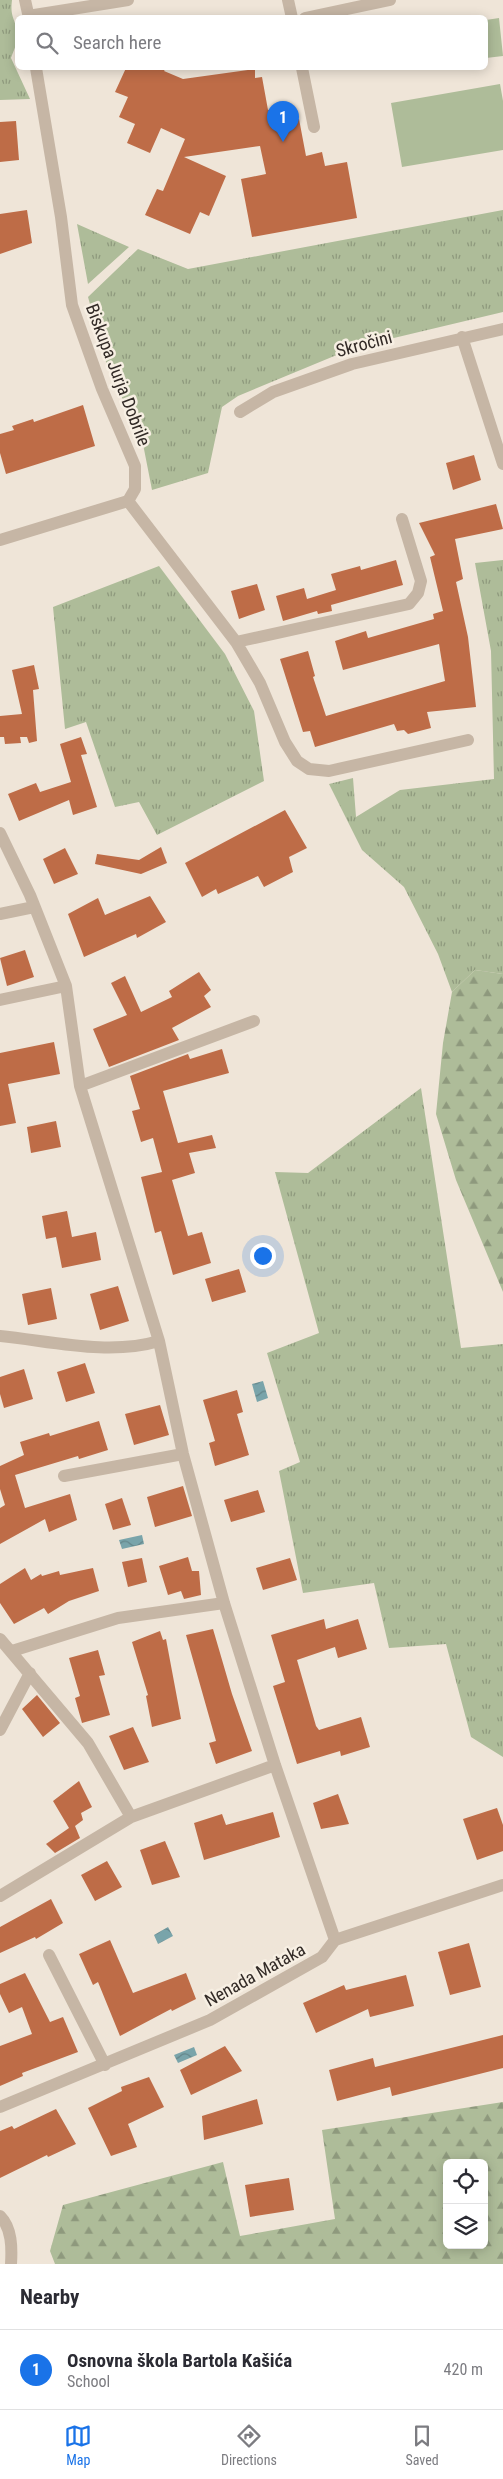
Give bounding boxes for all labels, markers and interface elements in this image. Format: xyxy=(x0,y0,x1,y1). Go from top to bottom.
search box xyxy=(15,15,488,70)
icon: search xyxy=(33,29,61,57)
text: Search here xyxy=(73,31,161,54)
pin: 1 xyxy=(267,101,299,142)
street label: Biskupa Jurja Dobrile xyxy=(82,301,155,449)
street label: Skročini xyxy=(334,326,394,361)
your location xyxy=(250,1243,276,1269)
street label: Nenada Mataka xyxy=(201,1938,309,2011)
map controls xyxy=(443,2159,488,2249)
button: locate xyxy=(443,2159,488,2204)
button: layers xyxy=(443,2204,488,2249)
text: Nearby xyxy=(20,2285,79,2309)
text: Osnovna škola Bartola Kašića xyxy=(67,2349,292,2372)
text: 1 xyxy=(32,2360,40,2379)
text: 420 m xyxy=(444,2360,483,2379)
text: School xyxy=(67,2372,110,2391)
tab: Map xyxy=(64,2422,92,2468)
tab: Directions xyxy=(221,2422,277,2468)
tab: Saved xyxy=(405,2422,439,2468)

